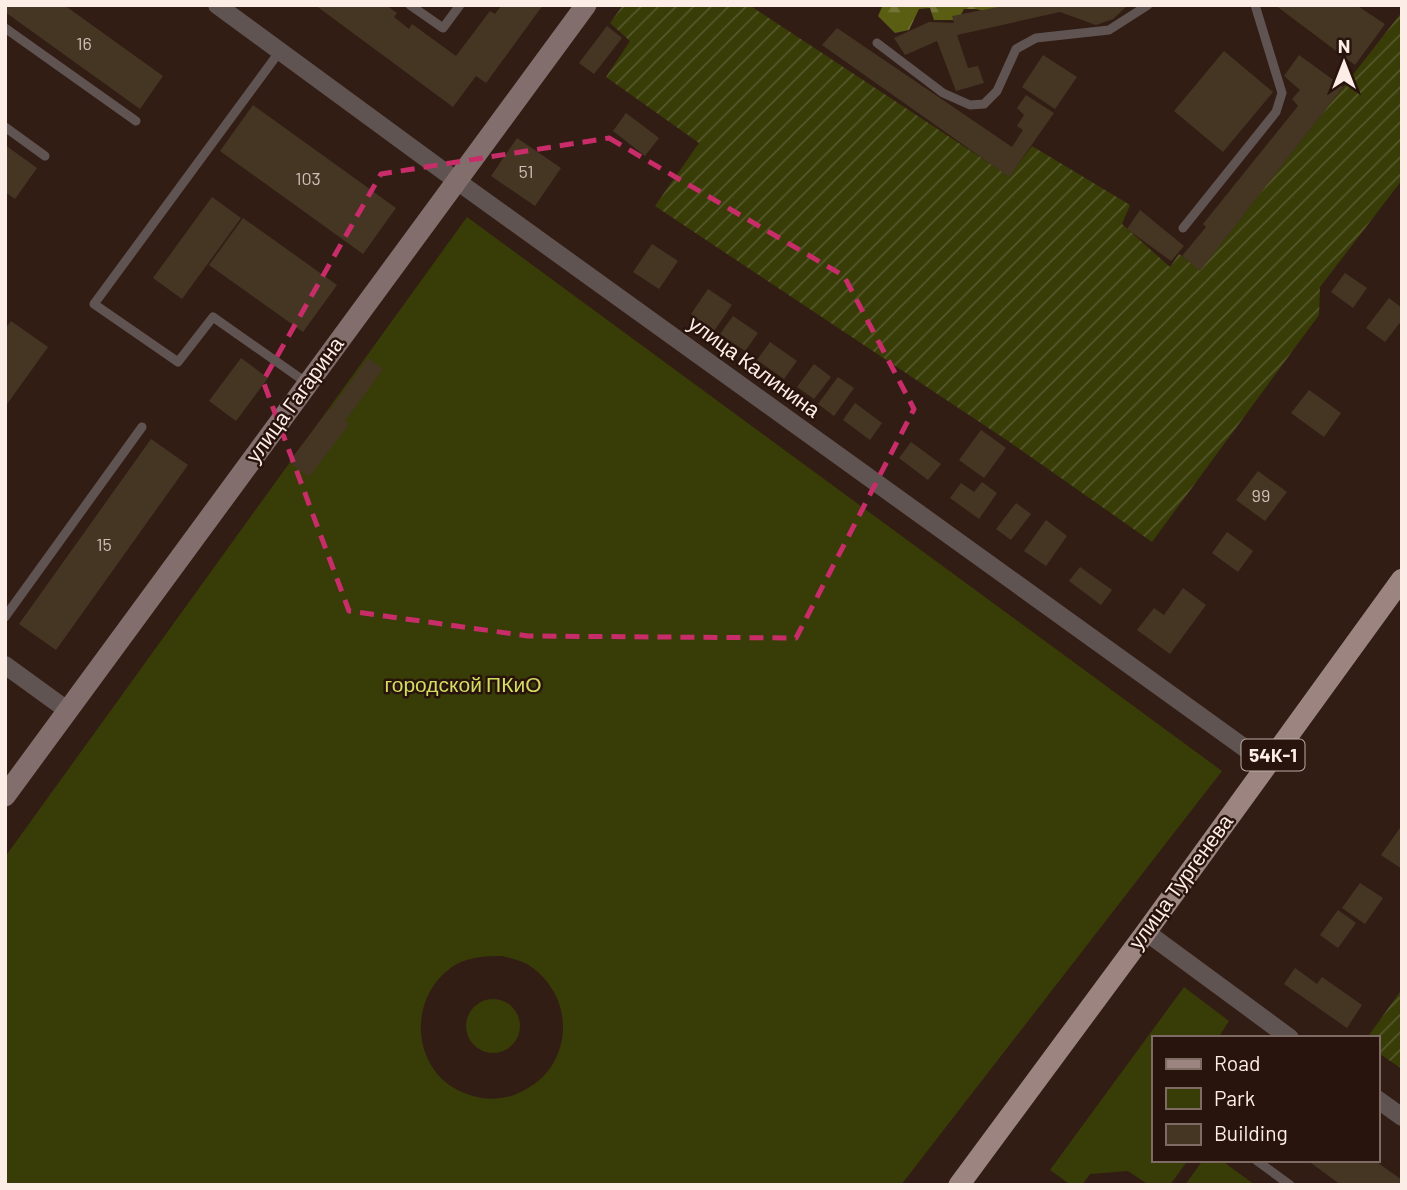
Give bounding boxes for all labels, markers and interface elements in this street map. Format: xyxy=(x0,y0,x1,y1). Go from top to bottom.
north arrow xyxy=(1309,28,1379,98)
house number: 16 xyxy=(76,32,92,54)
text: N xyxy=(1338,34,1350,57)
house number: 51 xyxy=(518,160,534,182)
house number: 103 xyxy=(295,167,321,189)
street label: улица Калинина xyxy=(684,310,826,422)
street label: улица Гагарина xyxy=(240,331,348,467)
house number: 99 xyxy=(1252,484,1270,506)
house number: 15 xyxy=(96,533,112,555)
park label: городской ПКиО xyxy=(385,671,541,696)
road number: 54К-1 xyxy=(1242,740,1304,770)
street label: улица Тургенева xyxy=(1123,809,1237,953)
legend xyxy=(1152,1036,1379,1162)
text: Road xyxy=(1214,1050,1260,1075)
text: Park xyxy=(1214,1085,1255,1110)
text: Building xyxy=(1214,1120,1288,1145)

